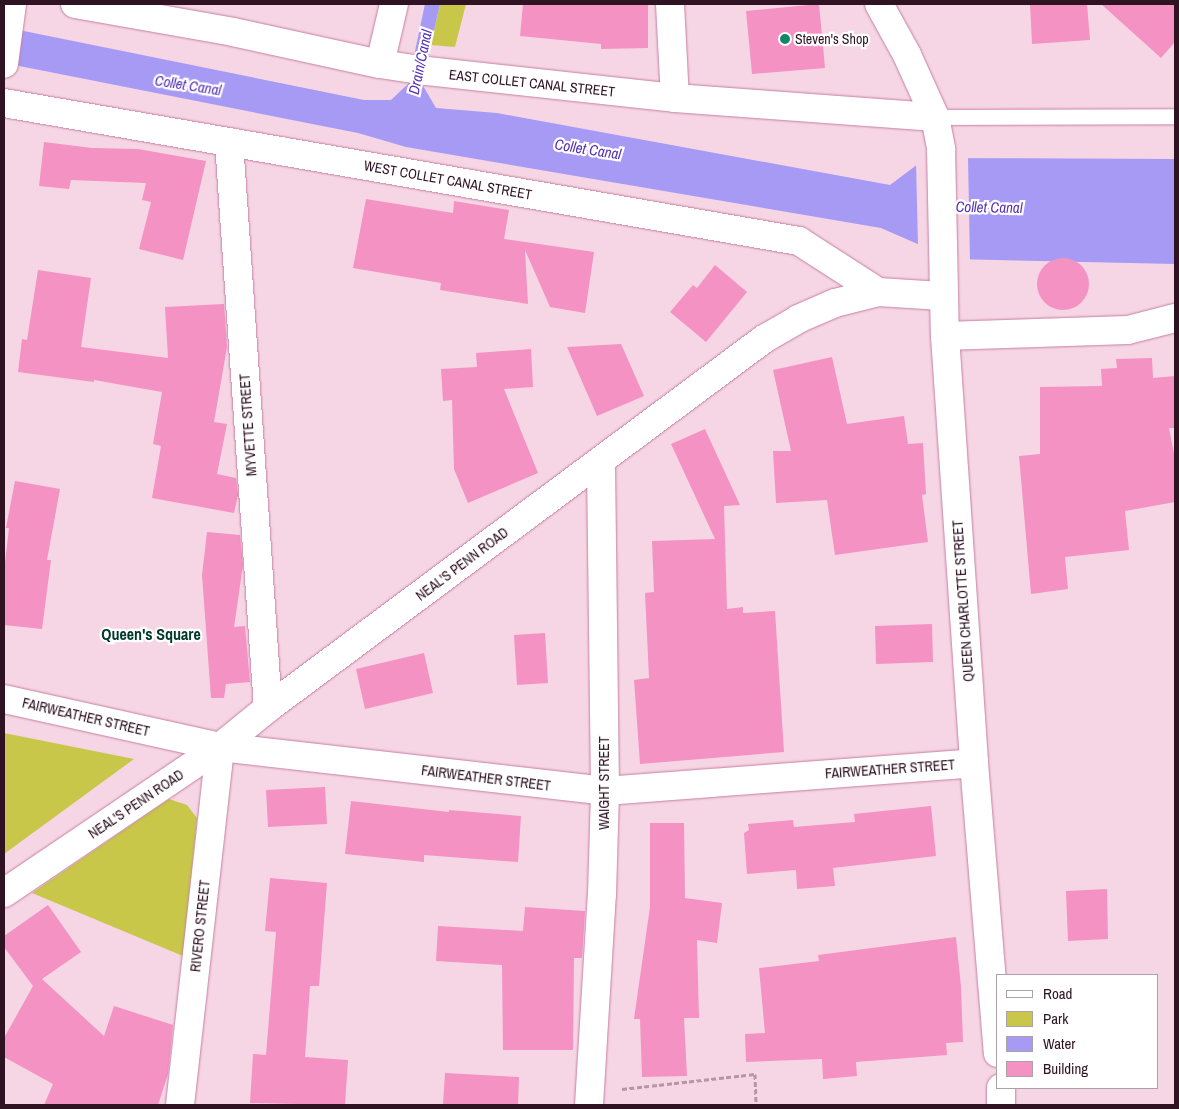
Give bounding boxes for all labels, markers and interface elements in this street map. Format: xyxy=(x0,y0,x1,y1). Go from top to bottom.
water label: Drain/Canal xyxy=(404,28,436,96)
place label: Steven's Shop xyxy=(795,31,869,47)
marker: Steven's Shop xyxy=(779,33,791,45)
street label: EAST COLLET CANAL STREET xyxy=(448,66,616,100)
water label: Collet Canal xyxy=(154,71,222,99)
water label: Collet Canal xyxy=(554,135,622,163)
street label: WEST COLLET CANAL STREET xyxy=(362,157,534,203)
water label: Collet Canal xyxy=(955,197,1023,217)
street label: MYVETTE STREET xyxy=(236,373,260,477)
street label: QUEEN CHARLOTTE STREET xyxy=(949,520,977,682)
street label: NEAL'S PENN ROAD xyxy=(413,524,511,604)
district label: Queen's Square xyxy=(101,624,201,644)
street label: FAIRWEATHER STREET xyxy=(21,694,151,740)
street label: WAIGHT STREET xyxy=(596,736,612,830)
street label: FAIRWEATHER STREET xyxy=(824,756,956,782)
street label: FAIRWEATHER STREET xyxy=(420,762,552,794)
street label: NEAL'S PENN ROAD xyxy=(85,766,187,842)
street label: RIVERO STREET xyxy=(187,879,213,973)
legend xyxy=(996,974,1159,1089)
text: Road xyxy=(1043,983,1072,1004)
text: Park xyxy=(1043,1008,1068,1029)
text: Water xyxy=(1043,1033,1075,1054)
text: Building xyxy=(1043,1058,1088,1079)

